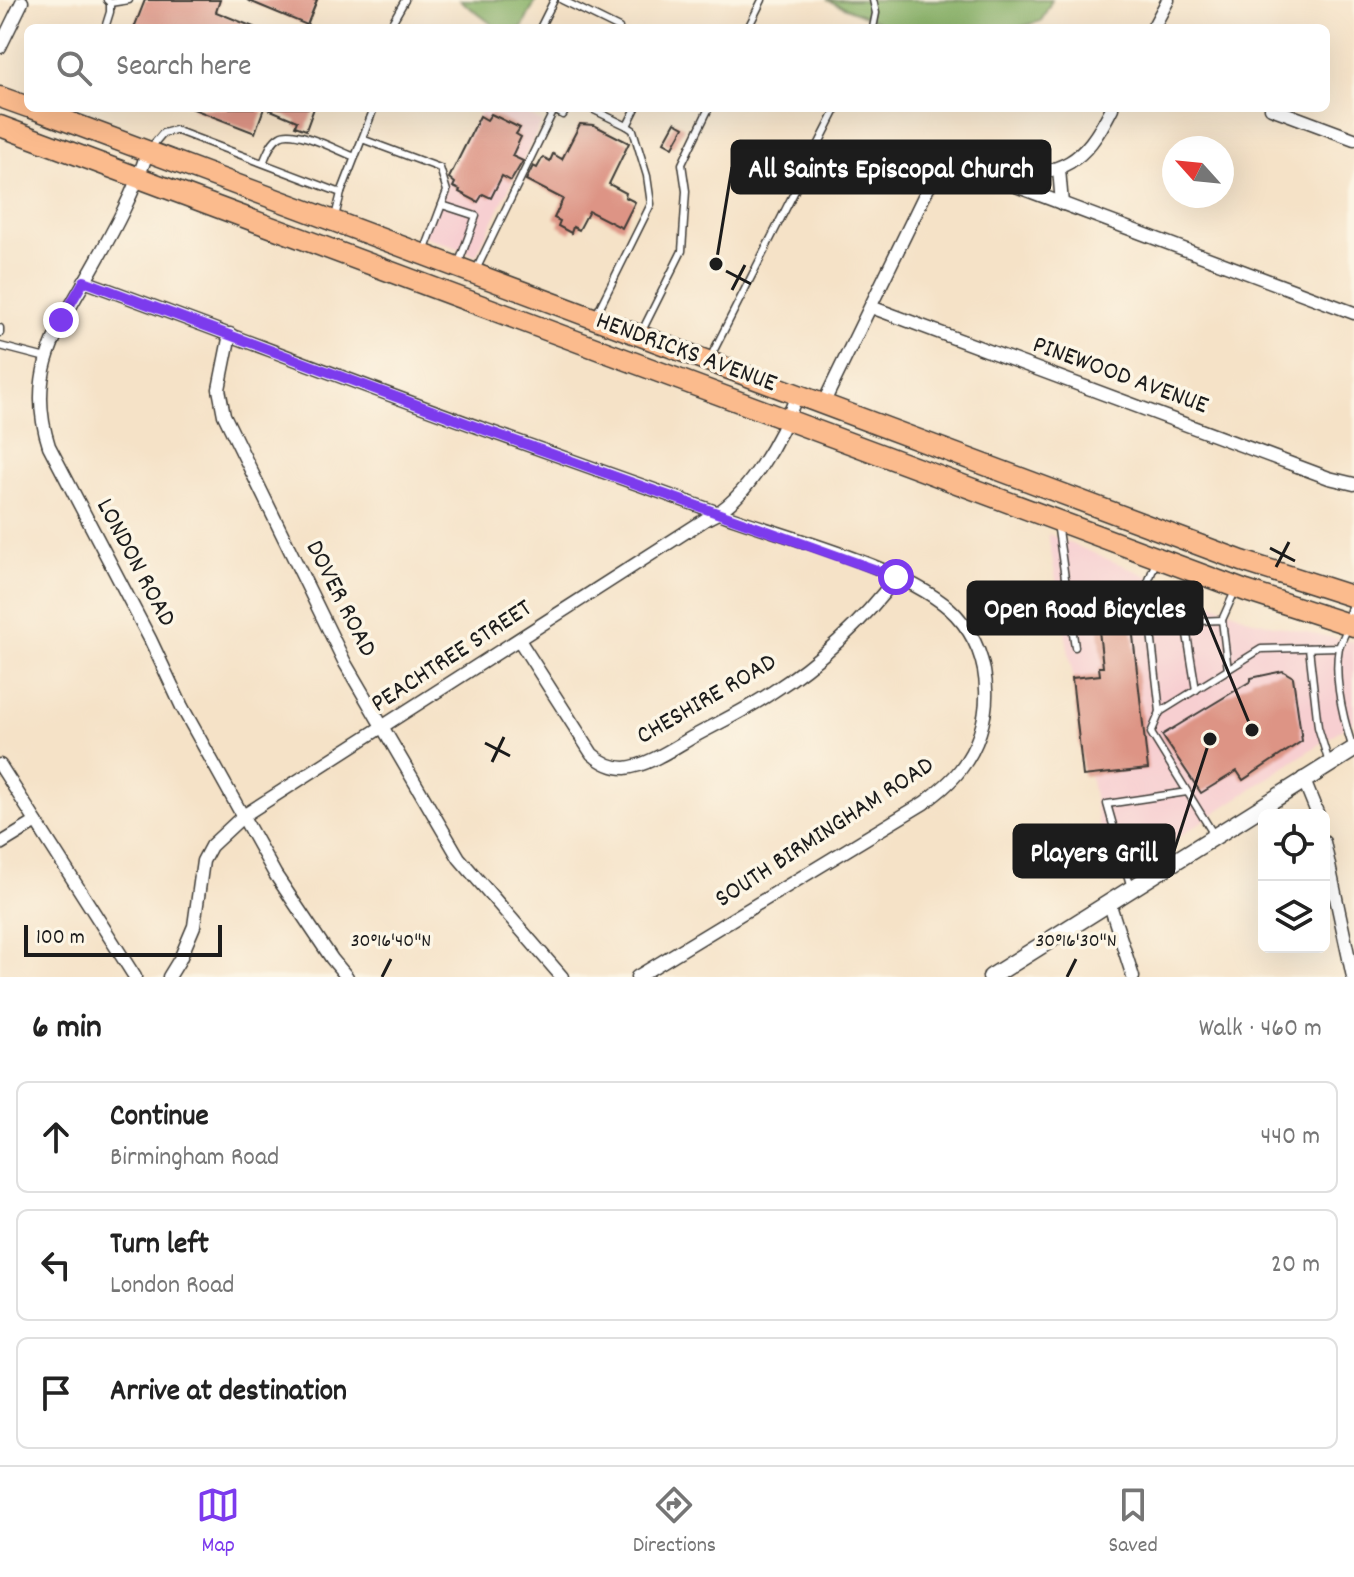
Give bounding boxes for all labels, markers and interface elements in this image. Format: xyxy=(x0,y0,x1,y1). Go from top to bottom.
search box xyxy=(24,24,1330,112)
icon: search xyxy=(52,46,96,90)
text: Search here xyxy=(116,47,252,90)
north arrow xyxy=(1162,136,1234,208)
callout: All Saints Episcopal Church xyxy=(732,141,1050,193)
text: All Saints Episcopal Church xyxy=(748,152,1034,192)
route end xyxy=(43,302,79,338)
street label: HENDRICKS AVENUE xyxy=(590,303,782,403)
street label: PINEWOOD AVENUE xyxy=(1027,327,1213,425)
street label: LONDON ROAD xyxy=(86,492,184,634)
street label: DOVER ROAD xyxy=(295,534,385,664)
route start xyxy=(878,559,914,595)
callout: Open Road Bicycles xyxy=(968,582,1202,634)
street label: PEACHTREE STREET xyxy=(364,591,540,723)
text: Open Road Bicycles xyxy=(984,592,1186,632)
street label: CHESHIRE ROAD xyxy=(630,645,784,755)
street label: SOUTH BIRMINGHAM ROAD xyxy=(708,748,942,918)
map controls xyxy=(1258,809,1330,953)
button: locate xyxy=(1258,809,1330,881)
callout: Players Grill xyxy=(1014,825,1174,877)
text: Players Grill xyxy=(1030,836,1158,876)
button: layers xyxy=(1258,881,1330,953)
scale bar xyxy=(24,921,222,957)
text: 100 m xyxy=(36,923,85,954)
text: 30°16'40"N xyxy=(351,928,431,956)
text: 30°16'30"N xyxy=(1035,928,1117,956)
text: 6 min xyxy=(32,1005,102,1054)
text: Walk · 460 m xyxy=(1199,1011,1322,1048)
text: Continue xyxy=(110,1097,209,1140)
icon: ahead xyxy=(34,1115,78,1159)
text: 440 m xyxy=(1260,1119,1320,1156)
text: Birmingham Road xyxy=(110,1140,279,1177)
text: Turn left xyxy=(110,1225,209,1268)
icon: left xyxy=(34,1243,78,1287)
text: 20 m xyxy=(1271,1247,1320,1284)
text: London Road xyxy=(110,1268,235,1305)
icon: arrive xyxy=(34,1371,78,1415)
text: Arrive at destination xyxy=(110,1372,347,1415)
tab: Map xyxy=(196,1483,240,1562)
tab: Directions xyxy=(633,1483,716,1562)
tab: Saved xyxy=(1109,1483,1158,1562)

